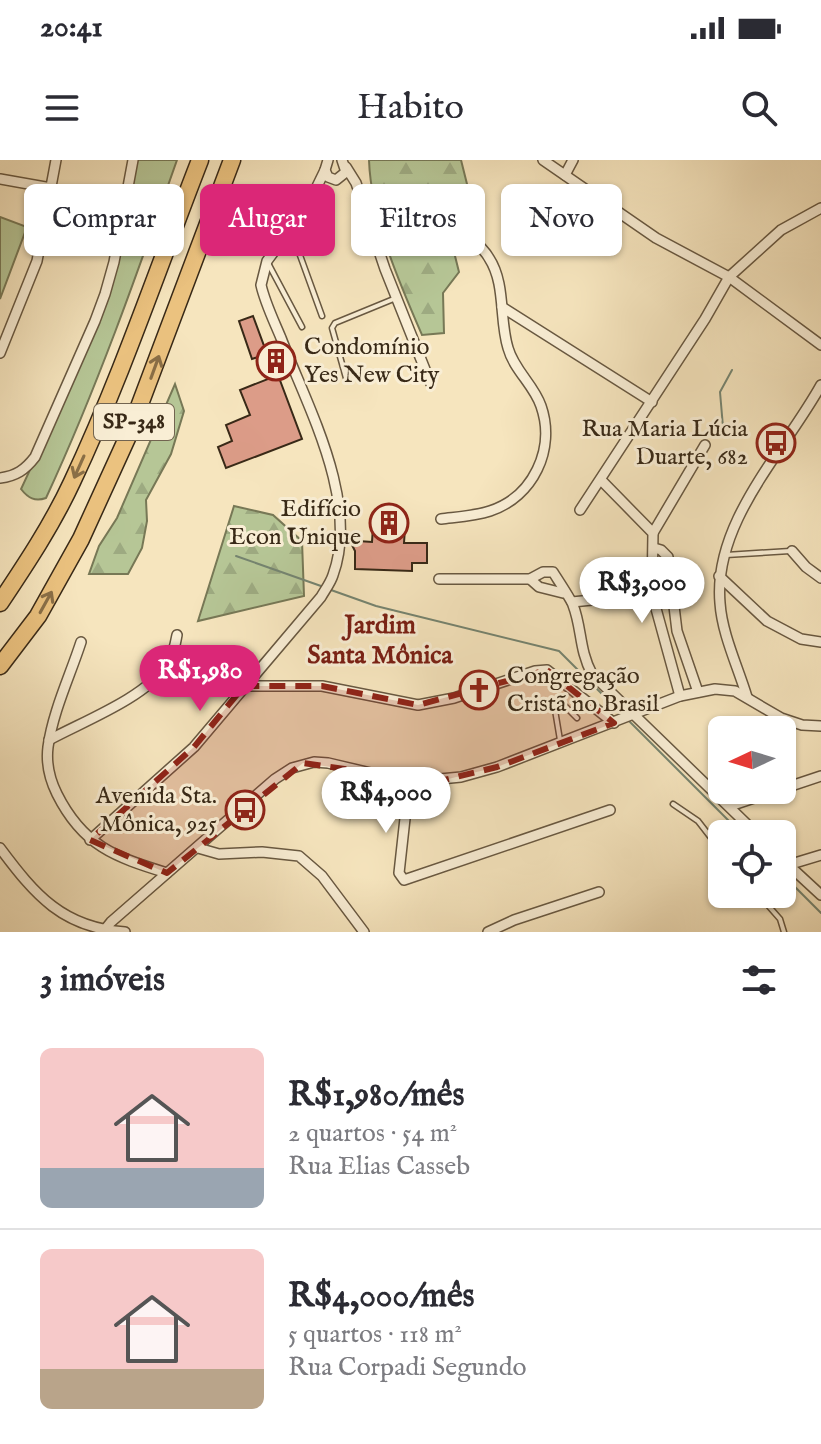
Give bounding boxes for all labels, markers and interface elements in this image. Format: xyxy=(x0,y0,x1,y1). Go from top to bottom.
text: 20:41 xyxy=(40,9,103,47)
text: Habito xyxy=(357,85,464,131)
icon: menu xyxy=(40,86,84,130)
icon: search xyxy=(737,86,781,130)
chip: Comprar xyxy=(24,184,184,256)
chip: Alugar xyxy=(200,184,335,256)
chip: Filtros xyxy=(351,184,485,256)
chip: Novo xyxy=(501,184,622,256)
place label: Condomínio Yes New City xyxy=(304,332,439,391)
building icon: Condomínio Yes New City xyxy=(255,340,297,382)
one-way arrow xyxy=(149,355,163,380)
road number: SP-348 xyxy=(94,404,174,440)
place label: Rua Maria Lúcia Duarte, 682 xyxy=(581,414,749,473)
bus stop icon: Rua Maria Lúcia Duarte, 682 xyxy=(755,422,797,464)
one-way arrow xyxy=(70,454,85,478)
place label: Edifício Econ Unique xyxy=(229,494,361,553)
building icon: Edifício Econ Unique xyxy=(368,502,410,544)
pin: R$3,000 xyxy=(568,557,716,625)
text: R$3,000 xyxy=(598,566,687,599)
one-way arrow xyxy=(38,591,54,615)
district label: Jardim Santa Mônica xyxy=(307,609,453,672)
pin: R$1,980 xyxy=(126,645,274,713)
text: R$1,980 xyxy=(158,654,242,687)
place label: Congregação Cristã no Brasil xyxy=(507,661,659,720)
church icon: Congregação Cristã no Brasil xyxy=(458,669,500,711)
north arrow xyxy=(708,716,796,804)
map controls xyxy=(708,716,796,908)
pin: R$4,000 xyxy=(312,767,460,835)
text: R$4,000 xyxy=(340,776,432,809)
place label: Avenida Sta. Mônica, 925 xyxy=(95,781,217,840)
bus stop icon: Avenida Sta. Mônica, 925 xyxy=(224,789,266,831)
button: locate xyxy=(708,820,796,908)
icon: filters xyxy=(737,958,781,1002)
text: 3 imóveis xyxy=(40,959,165,1002)
text: R$1,980/mês xyxy=(288,1074,464,1117)
icon: home xyxy=(104,1080,200,1176)
text: 2 quartos · 54 m² xyxy=(288,1117,457,1150)
text: Rua Elias Casseb xyxy=(288,1150,470,1183)
text: R$4,000/mês xyxy=(288,1275,475,1318)
icon: home xyxy=(104,1281,200,1377)
text: 5 quartos · 118 m² xyxy=(288,1318,462,1351)
text: Rua Corpadi Segundo xyxy=(288,1351,527,1384)

